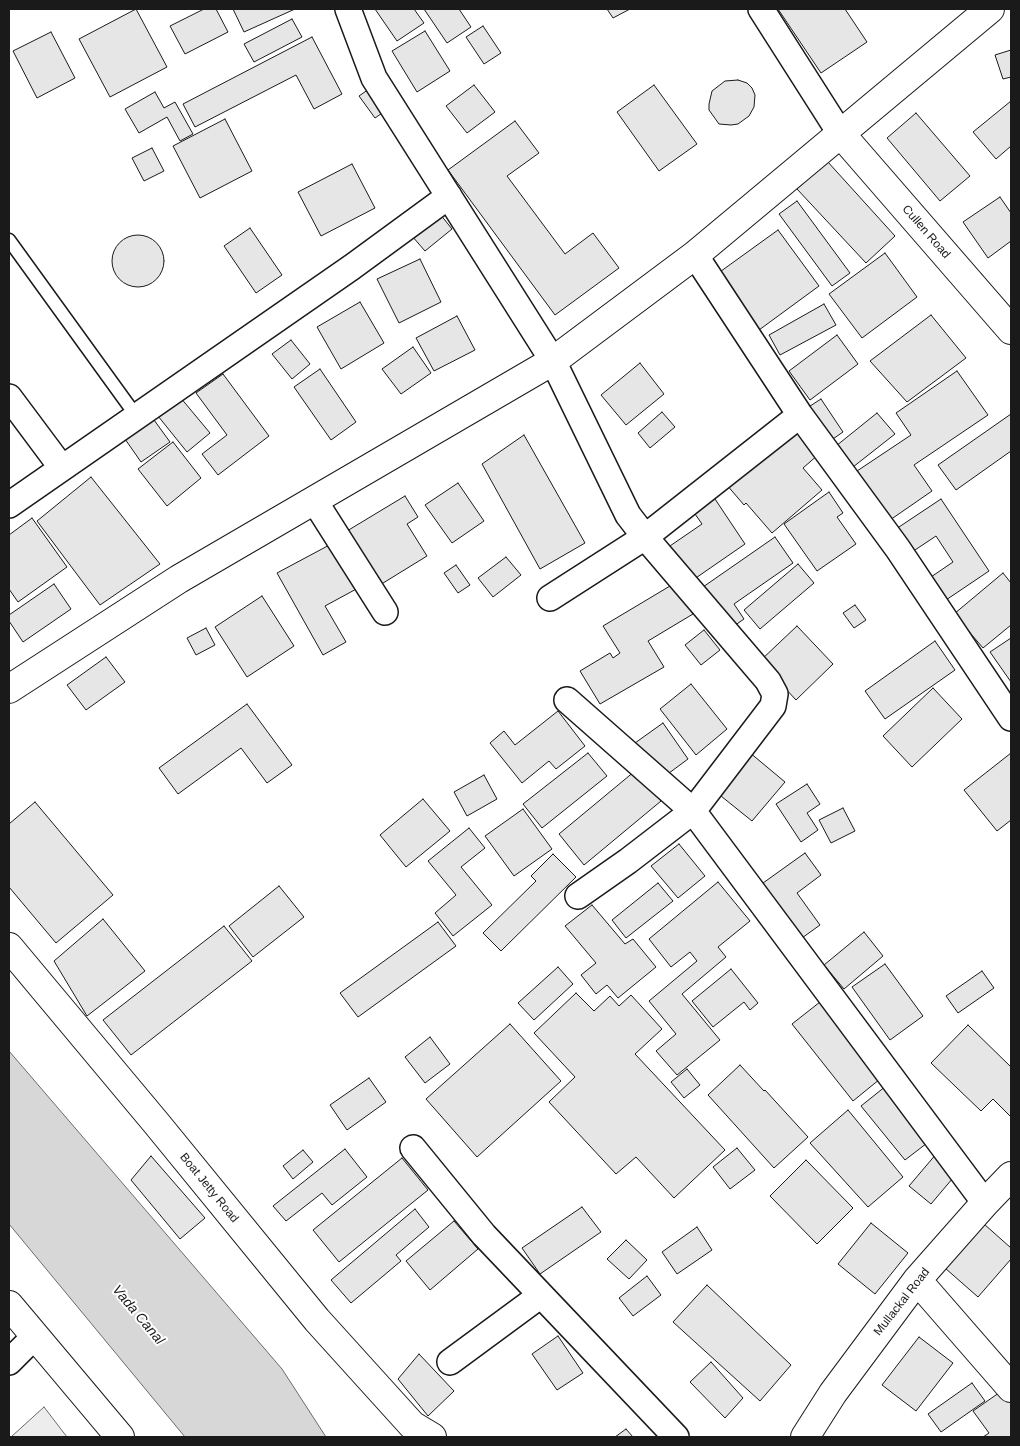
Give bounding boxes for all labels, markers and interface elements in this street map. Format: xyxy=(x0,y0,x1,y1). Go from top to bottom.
street label: Cullen Road xyxy=(899,202,953,262)
street label: Boat Jetty Road xyxy=(177,1150,241,1226)
street label: Mullackal Road xyxy=(871,1265,933,1339)
water label: Vada Canal xyxy=(108,1282,168,1348)

